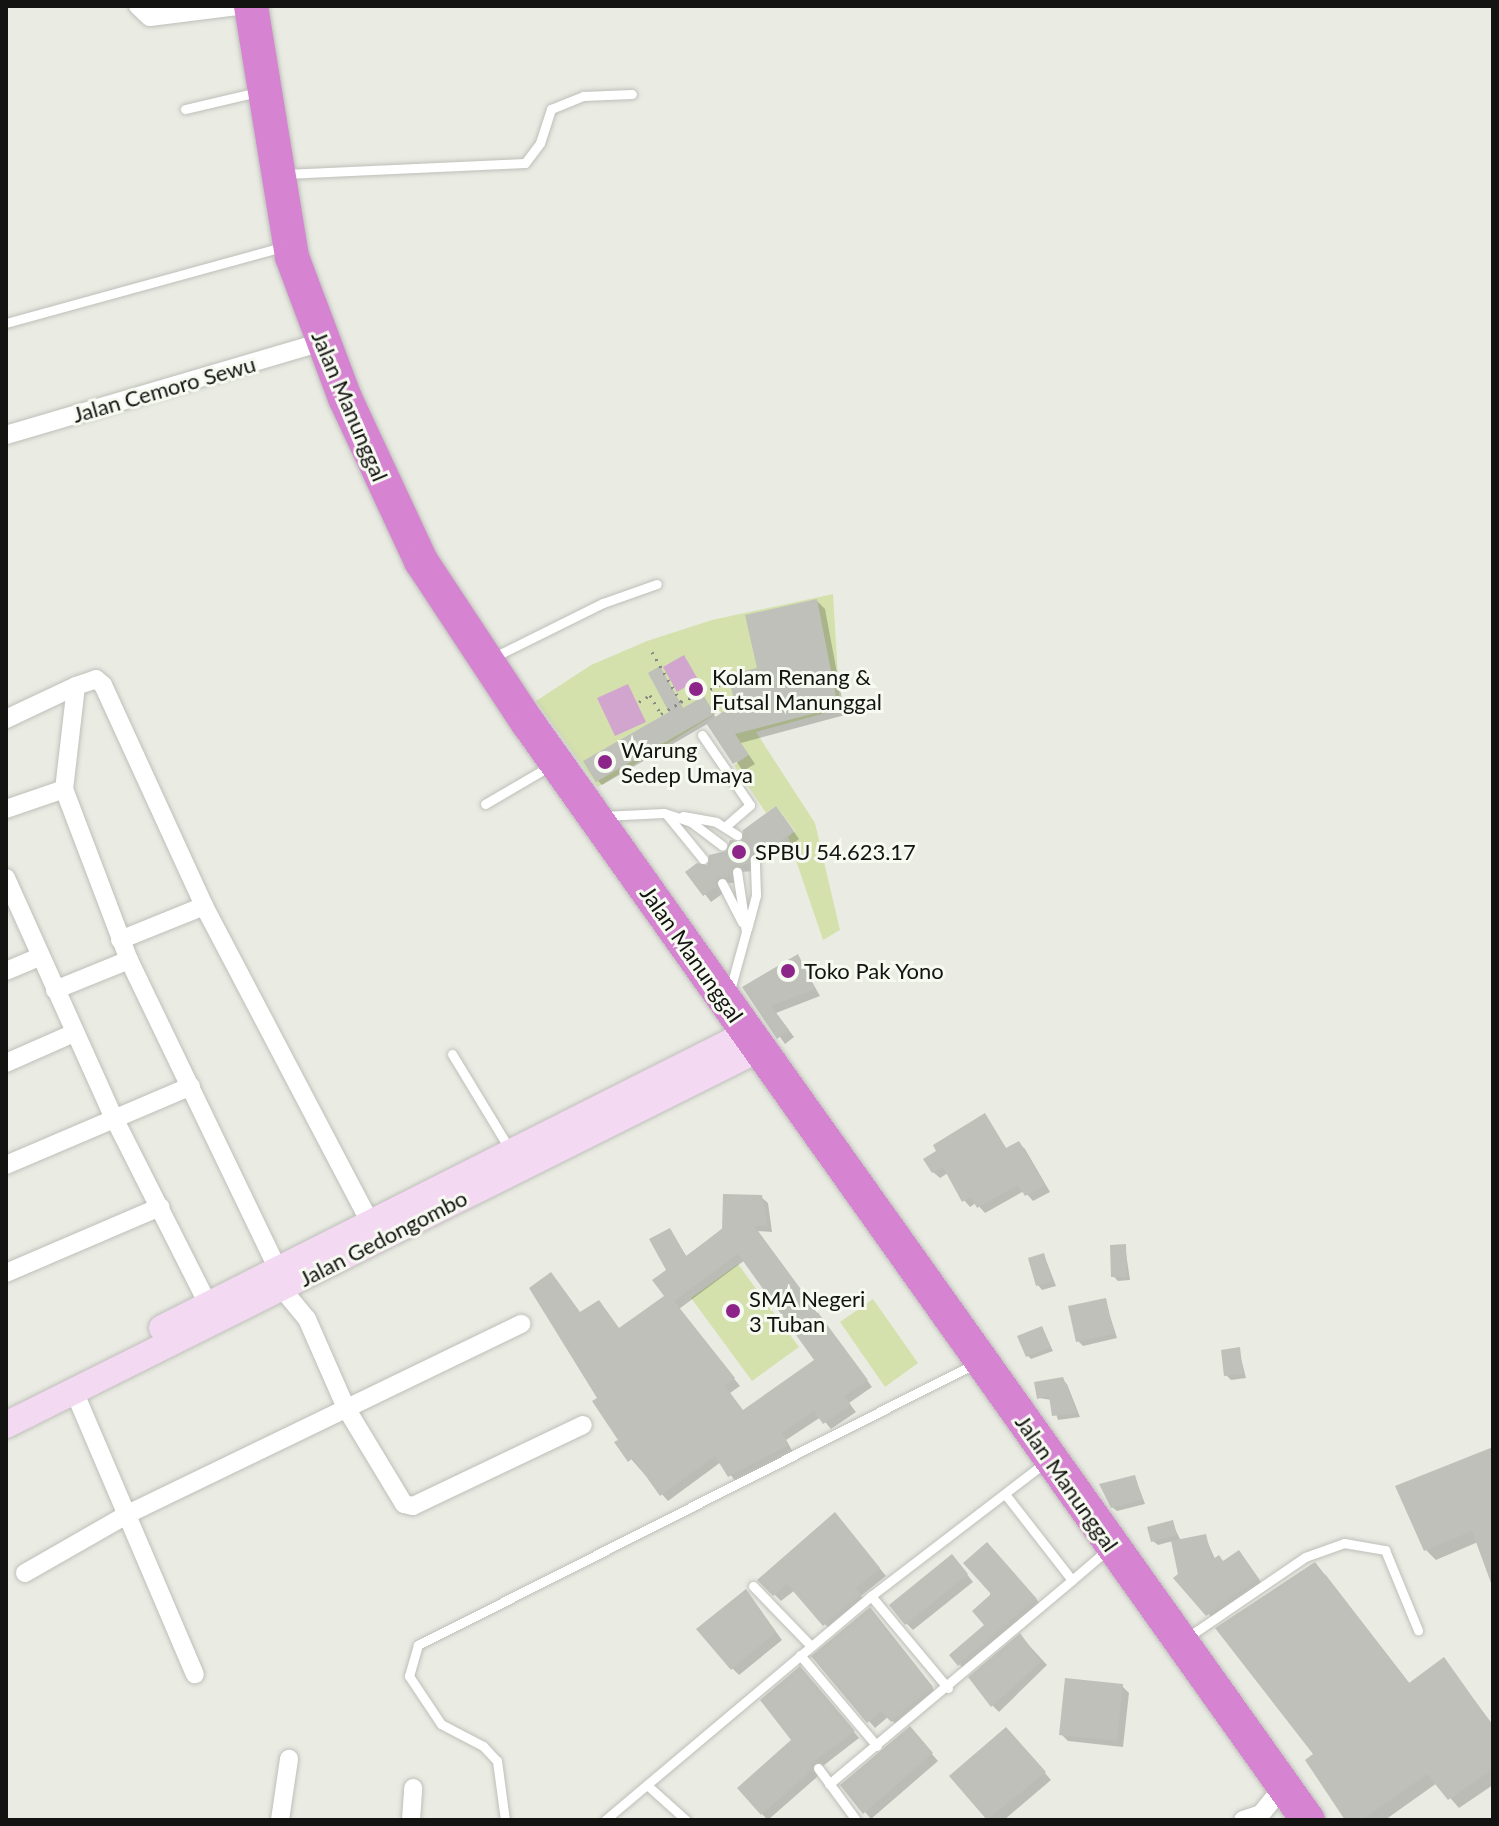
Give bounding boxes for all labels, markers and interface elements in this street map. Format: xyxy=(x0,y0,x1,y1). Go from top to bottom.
street label: Jalan Manunggal xyxy=(306,327,394,485)
street label: Jalan Cemoro Sewu xyxy=(69,350,259,428)
place label: Kolam Renang & Futsal Manunggal xyxy=(712,663,882,714)
marker: Kolam Renang & Futsal Manunggal xyxy=(687,680,705,698)
place label: Warung Sedep Umaya xyxy=(621,736,753,788)
marker: Warung Sedep Umaya xyxy=(596,753,614,771)
place label: SPBU 54.623.17 xyxy=(755,839,916,865)
marker: SPBU 54.623.17 xyxy=(730,843,748,861)
street label: Jalan Manunggal xyxy=(635,881,749,1027)
place label: Toko Pak Yono xyxy=(804,958,945,984)
marker: Toko Pak Yono xyxy=(779,962,797,980)
street label: Jalan Gedongombo xyxy=(295,1184,471,1292)
place label: SMA Negeri 3 Tuban xyxy=(749,1285,866,1336)
marker: SMA Negeri 3 Tuban xyxy=(724,1302,742,1320)
street label: Jalan Manunggal xyxy=(1010,1410,1124,1556)

